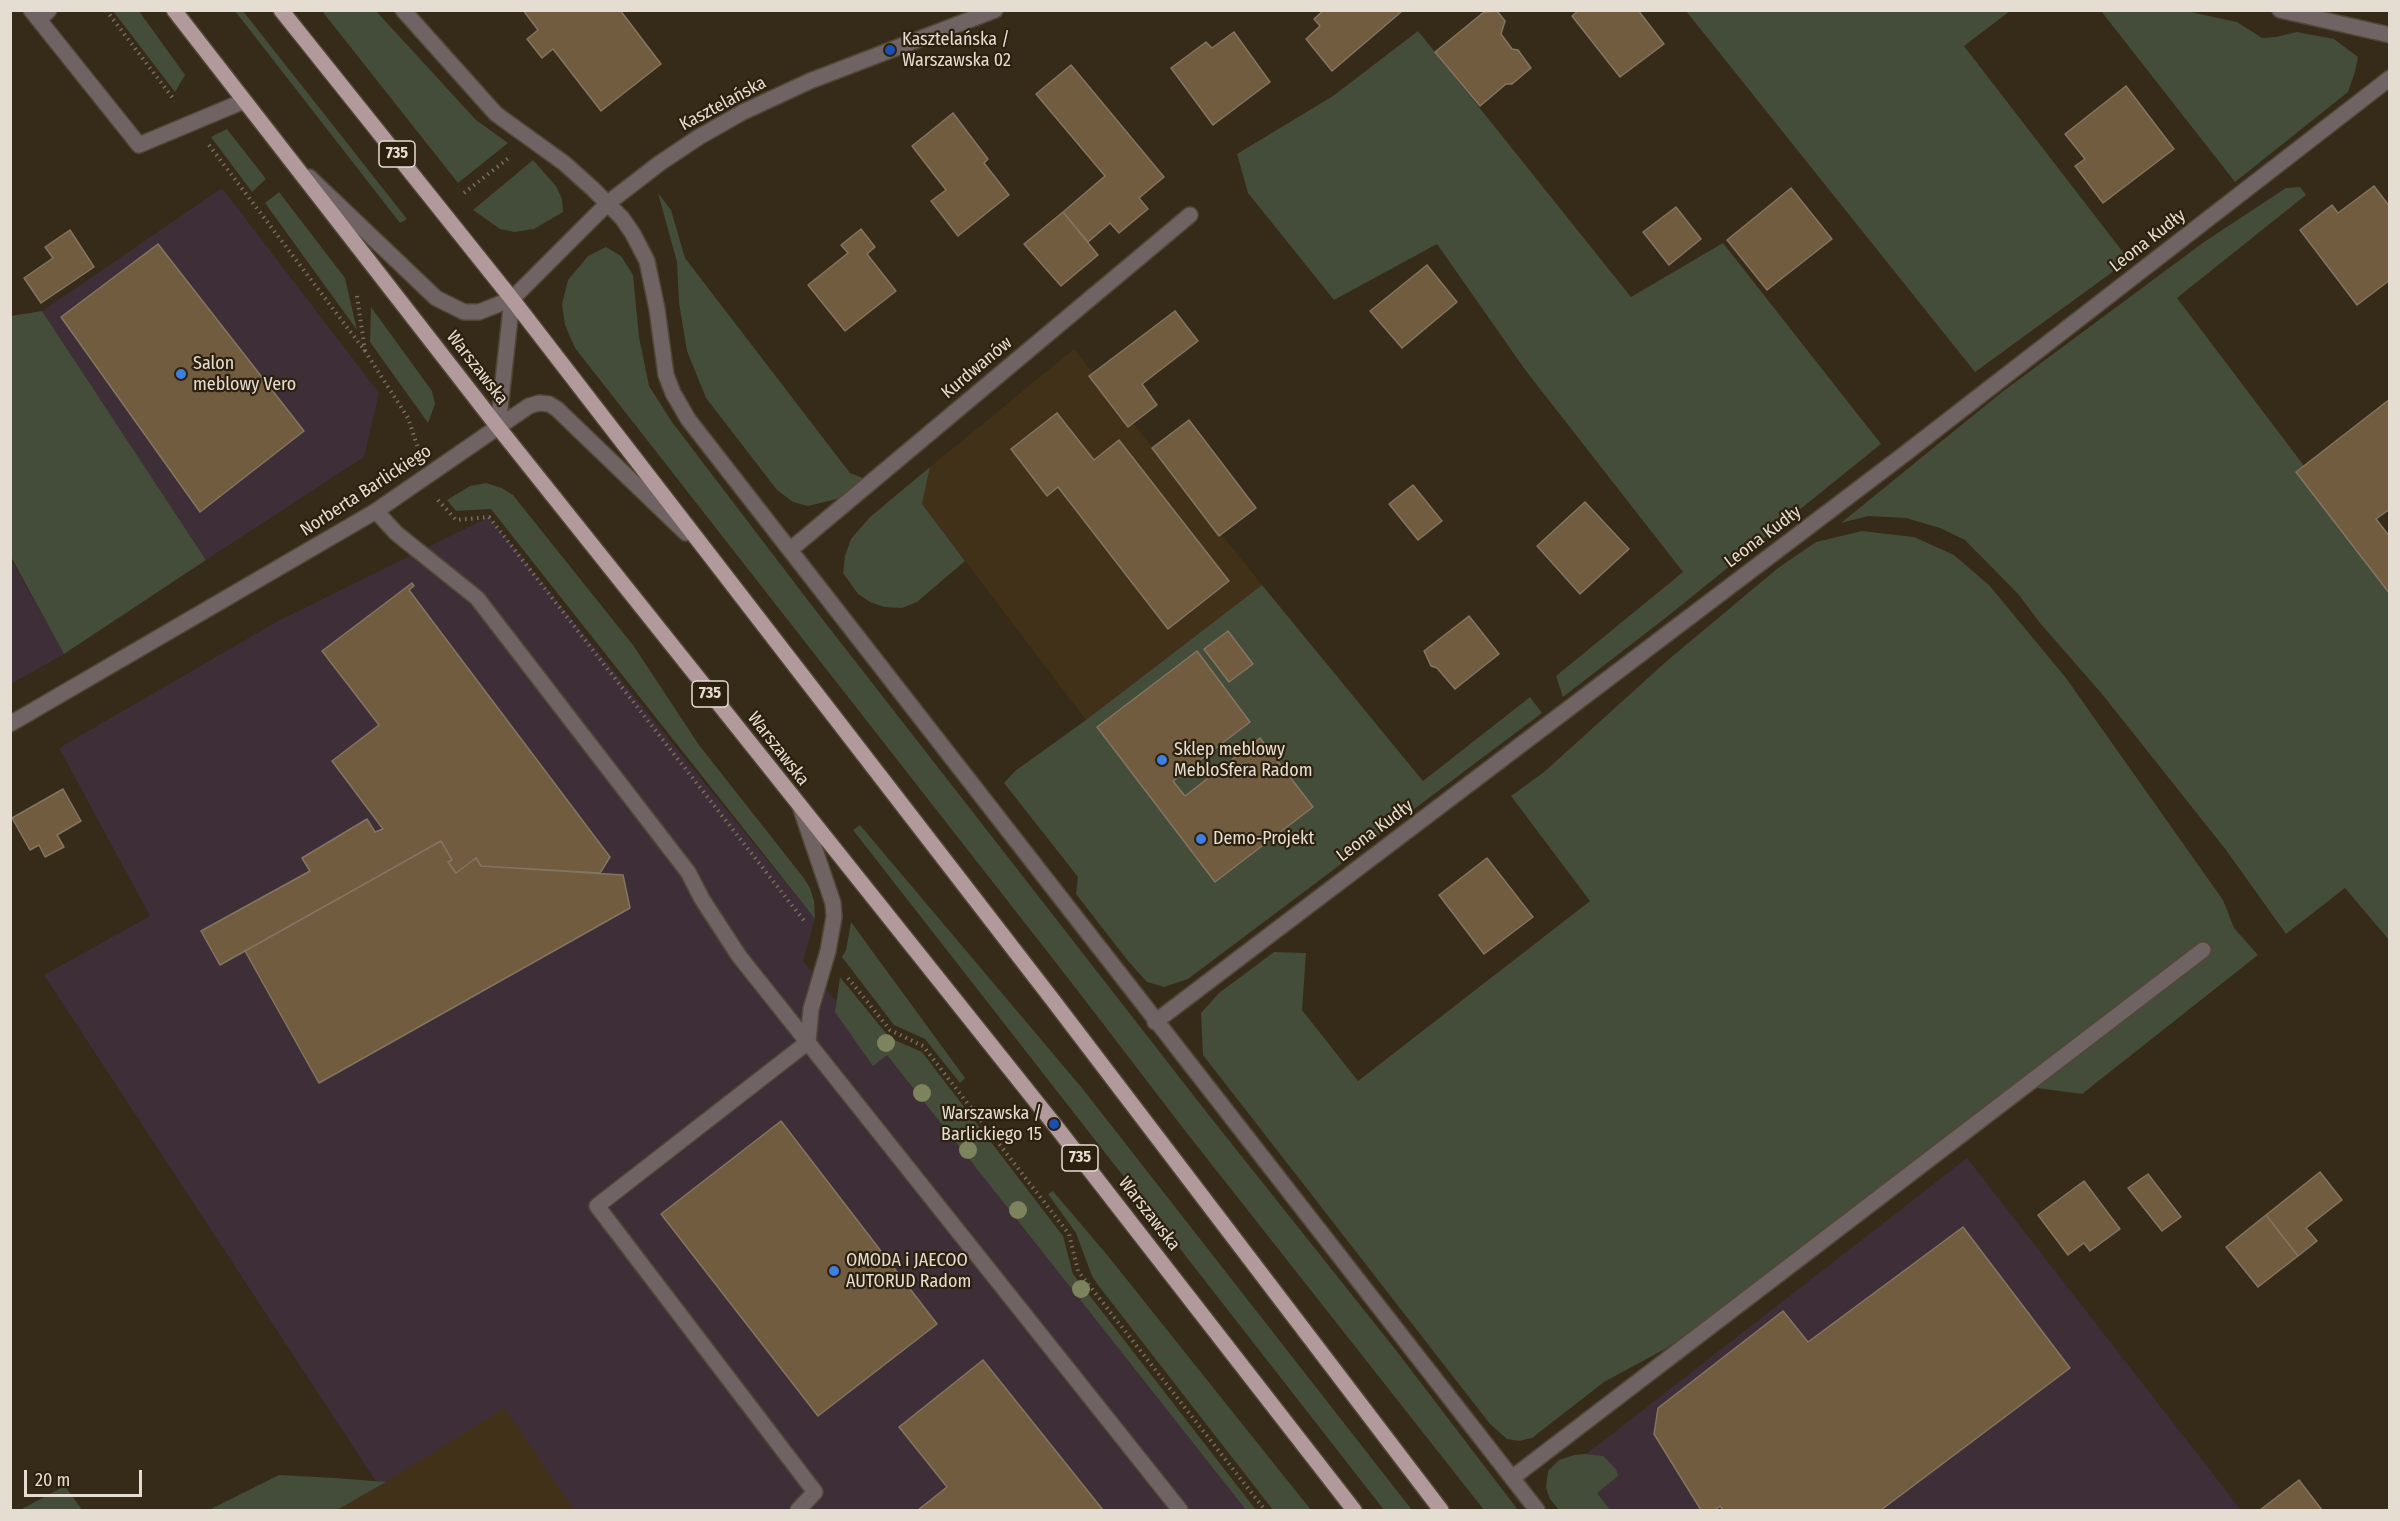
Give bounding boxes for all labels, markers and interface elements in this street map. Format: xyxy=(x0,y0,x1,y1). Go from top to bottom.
place label: Kasztelańska / Warszawska 02 xyxy=(902,29,1011,72)
marker: Kasztelańska / Warszawska 02 xyxy=(883,43,897,57)
street label: Kasztelańska xyxy=(676,72,770,136)
road number: 735 xyxy=(379,141,415,167)
street label: Leona Kudły xyxy=(2106,205,2190,277)
street label: Warszawska xyxy=(442,327,512,409)
street label: Kurdwanów xyxy=(937,332,1017,404)
place label: Salon meblowy Vero xyxy=(193,353,296,395)
marker: Salon meblowy Vero xyxy=(174,367,188,381)
street label: Norberta Barlickiego xyxy=(297,441,435,541)
street label: Leona Kudły xyxy=(1720,501,1806,573)
road number: 735 xyxy=(692,681,728,707)
street label: Warszawska xyxy=(743,708,813,790)
place label: Sklep meblowy MebloSfera Radom xyxy=(1174,739,1313,782)
marker: Sklep meblowy MebloSfera Radom xyxy=(1155,753,1169,767)
street label: Leona Kudły xyxy=(1332,795,1418,867)
place label: Demo-Projekt xyxy=(1213,828,1314,850)
marker: Demo-Projekt xyxy=(1194,832,1208,846)
place label: Warszawska / Barlickiego 15 xyxy=(941,1103,1042,1146)
marker: Warszawska / Barlickiego 15 xyxy=(1047,1117,1061,1131)
road number: 735 xyxy=(1062,1145,1098,1171)
street label: Warszawska xyxy=(1114,1173,1184,1255)
place label: OMODA i JAECOO AUTORUD Radom xyxy=(846,1250,971,1292)
marker: OMODA i JAECOO AUTORUD Radom xyxy=(827,1264,841,1278)
scale bar xyxy=(27,1458,146,1496)
text: 20 m xyxy=(35,1469,70,1491)

